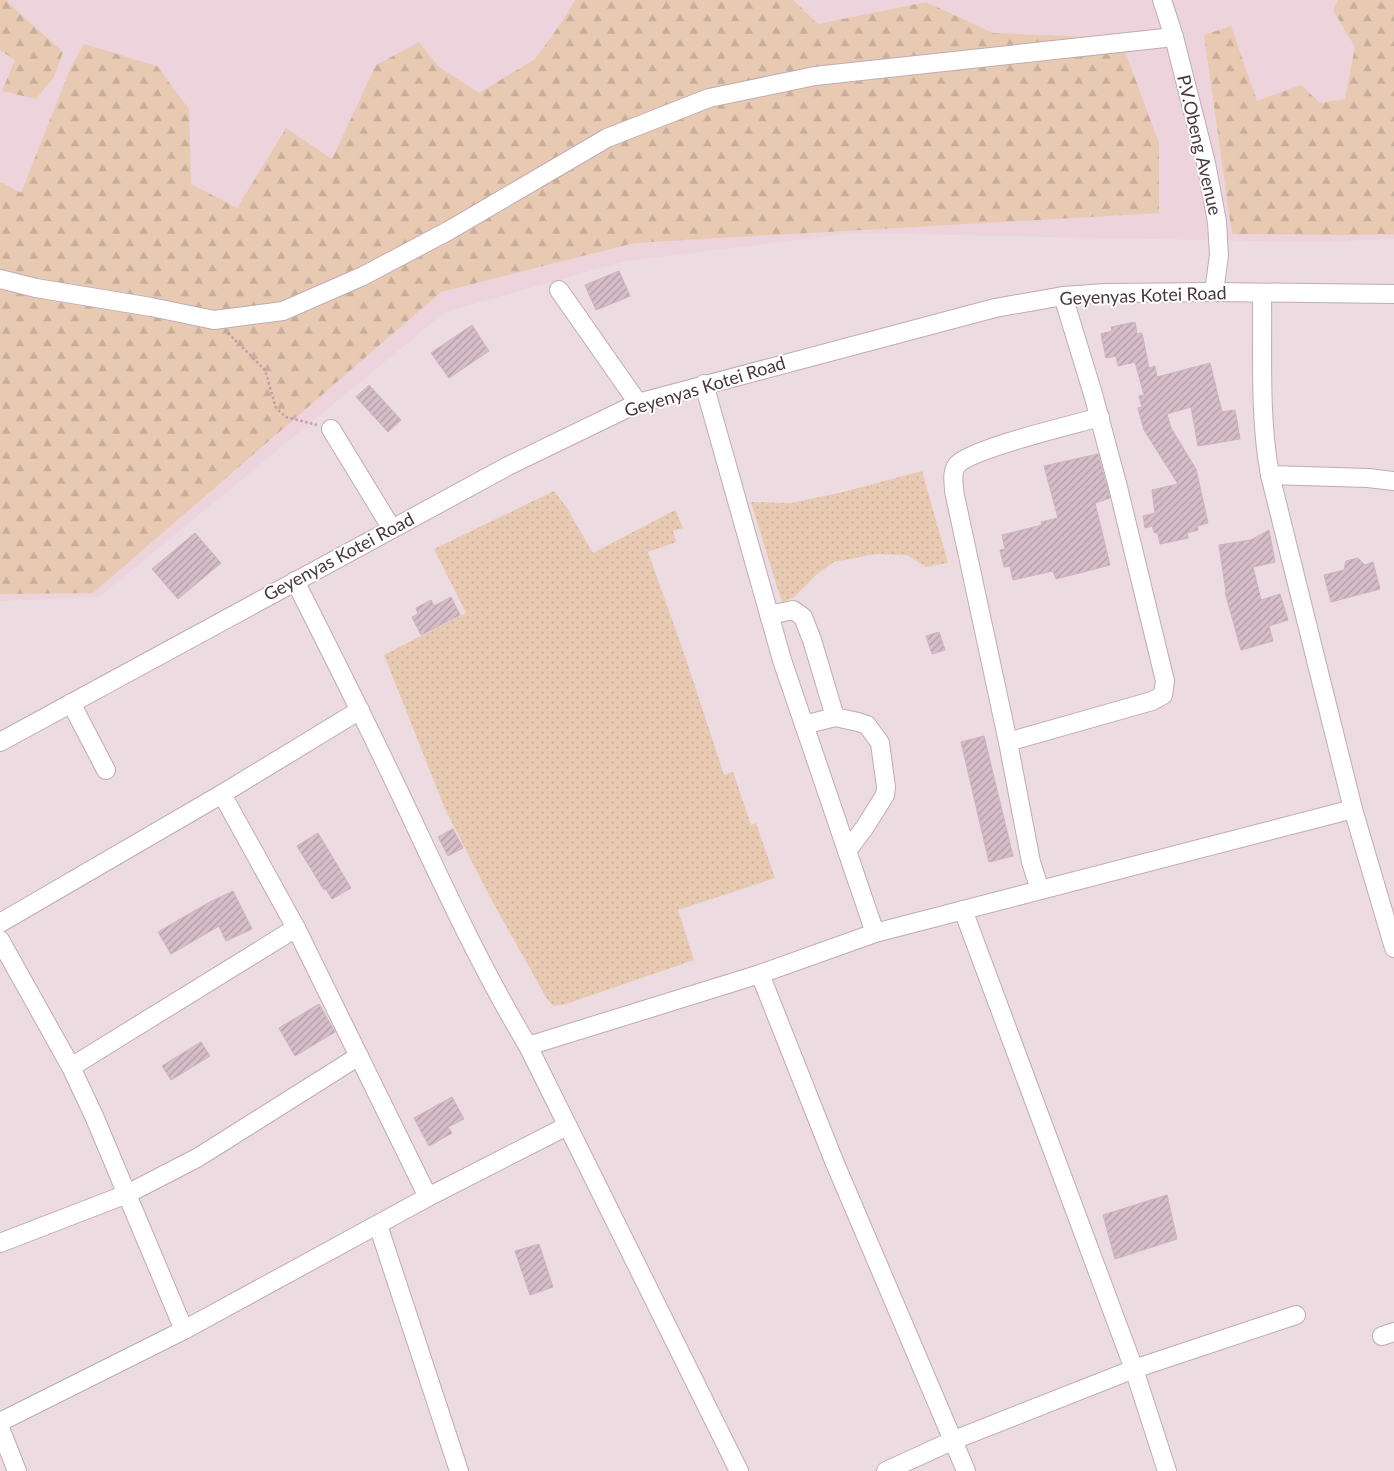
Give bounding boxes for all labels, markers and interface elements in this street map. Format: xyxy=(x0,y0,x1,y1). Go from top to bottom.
street label: P.V.Obeng Avenue xyxy=(1173,72,1227,217)
street label: Geyenyas Kotei Road xyxy=(1059,281,1227,309)
street label: Geyenyas Kotei Road xyxy=(622,351,788,421)
street label: Geyenyas Kotei Road xyxy=(260,507,417,605)

